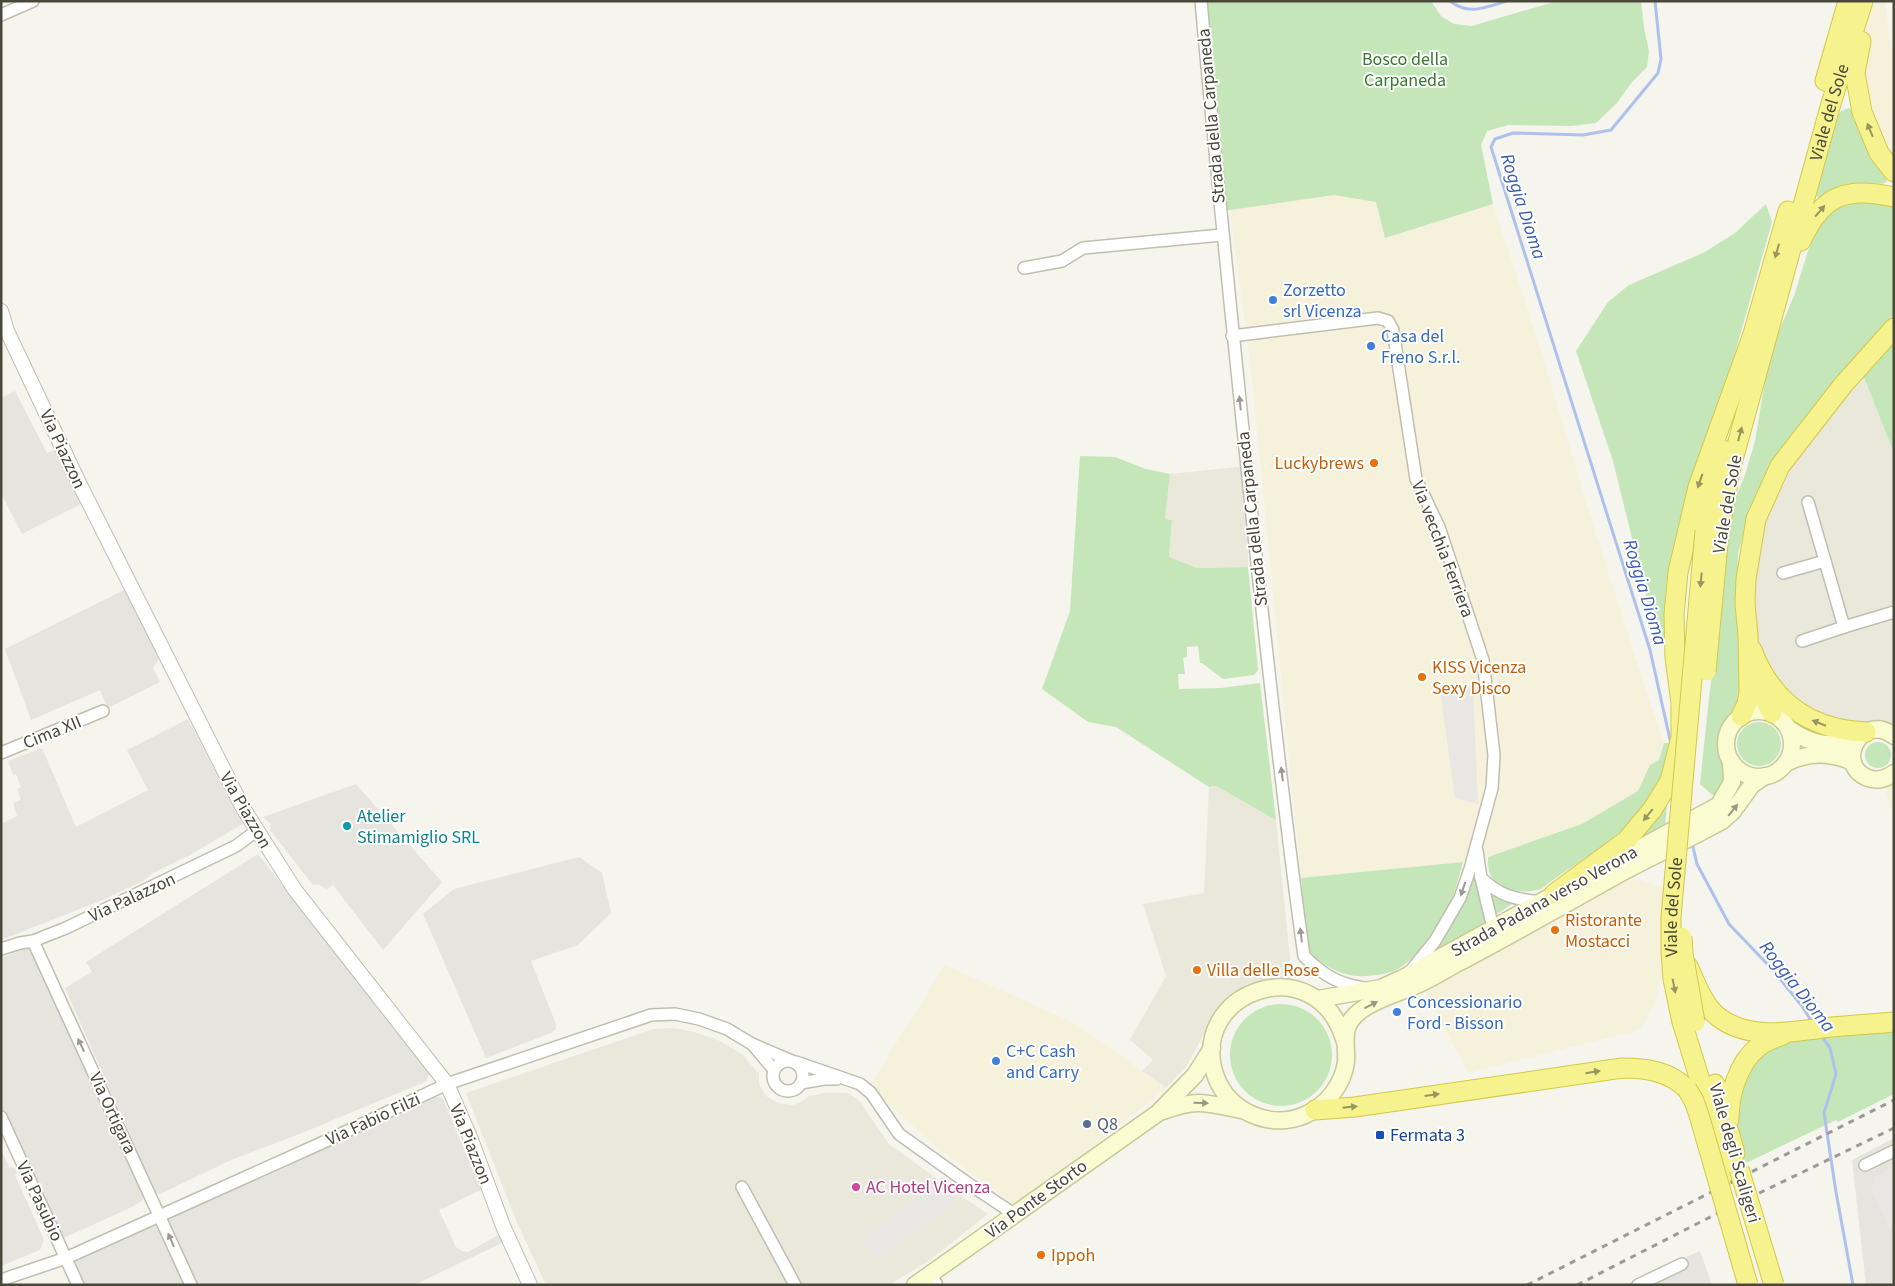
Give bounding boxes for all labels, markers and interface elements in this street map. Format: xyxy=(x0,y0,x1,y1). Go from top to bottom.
street label: Strada della Carpaneda xyxy=(1191,27,1232,205)
park label: Bosco della Carpaneda xyxy=(1362,47,1448,93)
street label: Viale del Sole xyxy=(1804,61,1856,164)
one-way arrow xyxy=(1865,123,1873,138)
water label: Roggia Dioma xyxy=(1493,150,1552,263)
one-way arrow xyxy=(1814,205,1825,218)
one-way arrow xyxy=(1772,243,1780,258)
place label: Zorzetto srl Vicenza xyxy=(1283,278,1362,324)
marker: Zorzetto srl Vicenza xyxy=(1267,294,1279,306)
place label: Casa del Freno S.r.l. xyxy=(1381,324,1461,370)
marker: Casa del Freno S.r.l. xyxy=(1365,340,1377,352)
one-way arrow xyxy=(1236,395,1244,411)
street label: Via Piazzon xyxy=(33,406,92,493)
one-way arrow xyxy=(1737,427,1745,442)
street label: Strada della Carpaneda xyxy=(1231,430,1274,608)
place label: Luckybrews xyxy=(1275,451,1364,476)
street label: Viale del Sole xyxy=(1707,453,1748,555)
marker: Luckybrews xyxy=(1368,457,1380,469)
one-way arrow xyxy=(1696,474,1703,489)
street label: Via vecchia Ferriera xyxy=(1405,477,1480,621)
water label: Roggia Dioma xyxy=(1616,536,1674,649)
one-way arrow xyxy=(1697,572,1705,588)
place label: KISS Vicenza Sexy Disco xyxy=(1432,655,1526,701)
marker: KISS Vicenza Sexy Disco xyxy=(1416,671,1428,683)
street label: Cima XII xyxy=(19,709,85,755)
one-way arrow xyxy=(1811,719,1826,727)
one-way arrow xyxy=(1278,765,1286,781)
street label: Via Piazzon xyxy=(214,767,278,853)
place label: Atelier Stimamiglio SRL xyxy=(357,804,480,850)
one-way arrow xyxy=(1727,804,1738,817)
one-way arrow xyxy=(1643,808,1654,821)
marker: Atelier Stimamiglio SRL xyxy=(341,820,353,832)
street label: Strada Padana verso Verona xyxy=(1446,840,1642,963)
street label: Viale del Sole xyxy=(1659,856,1689,958)
street label: Via Palazzon xyxy=(85,866,180,928)
one-way arrow xyxy=(1459,882,1467,897)
place label: Ristorante Mostacci xyxy=(1565,908,1642,954)
marker: Ristorante Mostacci xyxy=(1549,924,1561,936)
one-way arrow xyxy=(1297,927,1305,943)
water label: Roggia Dioma xyxy=(1752,935,1841,1038)
place label: Villa delle Rose xyxy=(1207,958,1319,983)
marker: Villa delle Rose xyxy=(1191,964,1203,976)
one-way arrow xyxy=(1671,978,1679,994)
place label: Concessionario Ford - Bisson xyxy=(1407,990,1522,1036)
one-way arrow xyxy=(1364,1001,1378,1009)
marker: Concessionario Ford - Bisson xyxy=(1391,1006,1403,1018)
one-way arrow xyxy=(77,1038,85,1052)
place label: C+C Cash and Carry xyxy=(1006,1039,1080,1085)
marker: C+C Cash and Carry xyxy=(990,1055,1002,1067)
street label: Via Ortigara xyxy=(83,1068,142,1158)
one-way arrow xyxy=(1585,1068,1601,1076)
street label: Viale degli Scaligeri xyxy=(1703,1080,1766,1226)
street label: Via Fabio Filzi xyxy=(322,1087,424,1152)
one-way arrow xyxy=(1425,1091,1441,1099)
one-way arrow xyxy=(1193,1099,1209,1107)
street label: Via Piazzon xyxy=(443,1100,498,1188)
one-way arrow xyxy=(1342,1103,1358,1111)
place label: Q8 xyxy=(1097,1112,1118,1137)
marker: Q8 xyxy=(1081,1118,1093,1130)
place label: Fermata 3 xyxy=(1390,1123,1465,1148)
marker: Fermata 3 xyxy=(1374,1129,1386,1141)
street label: Via Ponte Storto xyxy=(980,1154,1092,1245)
street label: Via Pasubio xyxy=(10,1157,69,1246)
place label: AC Hotel Vicenza xyxy=(866,1175,990,1200)
marker: AC Hotel Vicenza xyxy=(850,1181,862,1193)
one-way arrow xyxy=(167,1233,175,1247)
place label: Ippoh xyxy=(1051,1243,1095,1268)
marker: Ippoh xyxy=(1035,1249,1047,1261)

